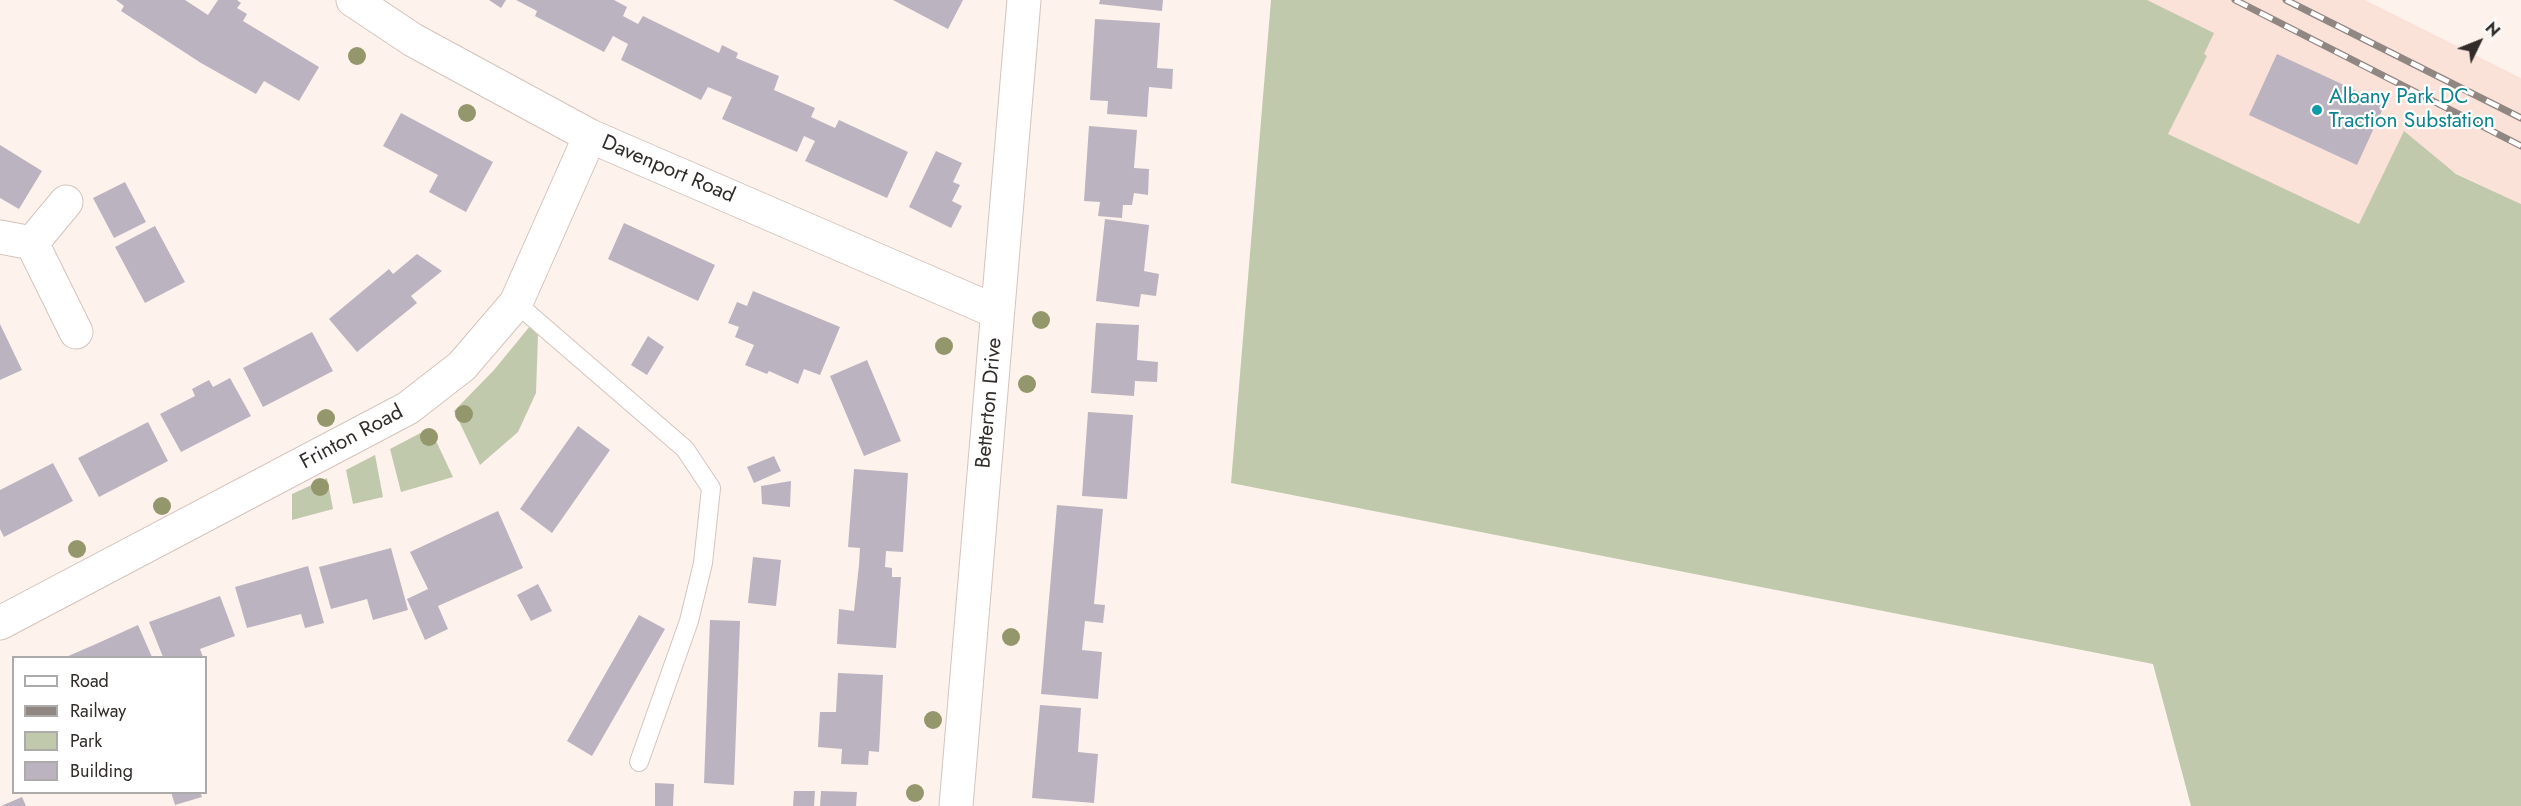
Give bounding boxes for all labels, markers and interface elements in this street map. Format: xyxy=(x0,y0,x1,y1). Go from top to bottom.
north arrow xyxy=(2449,12,2509,72)
text: N xyxy=(2480,17,2505,42)
place label: Albany Park DC Traction Substation xyxy=(2329,85,2495,135)
marker: Albany Park DC Traction Substation xyxy=(2310,103,2324,117)
street label: Davenport Road xyxy=(598,131,738,209)
street label: Betterton Drive xyxy=(972,337,1008,469)
street label: Frinton Road xyxy=(296,400,408,476)
legend xyxy=(12,656,207,794)
text: Road xyxy=(70,668,109,694)
text: Railway xyxy=(70,698,126,724)
text: Park xyxy=(70,728,102,754)
text: Building xyxy=(70,758,133,784)

